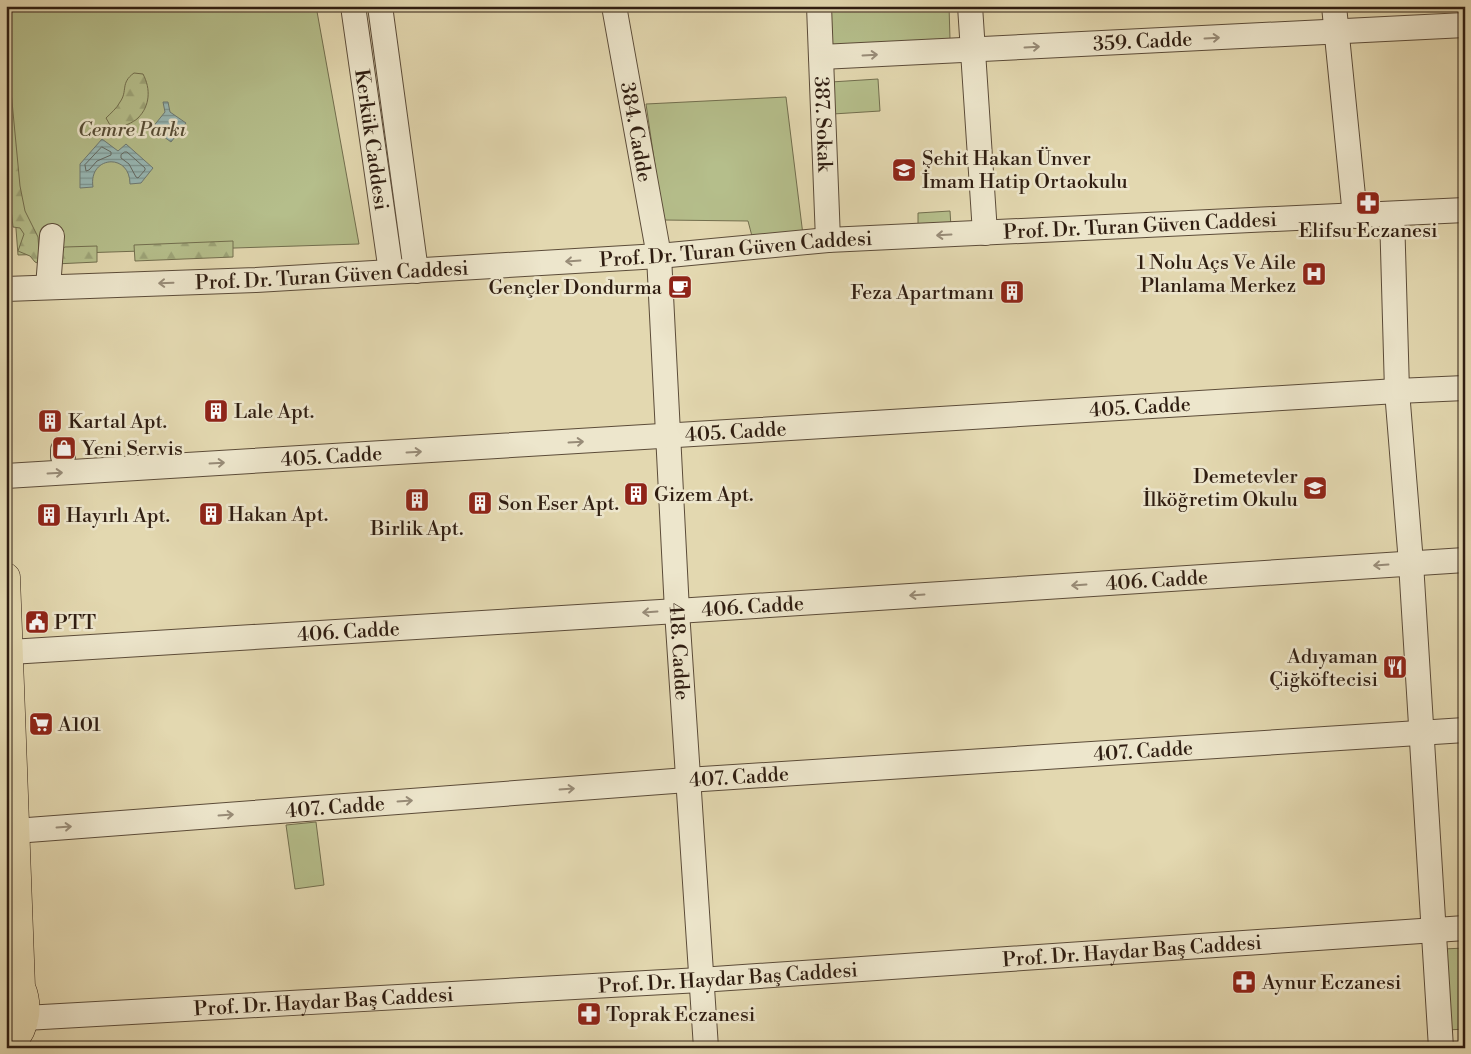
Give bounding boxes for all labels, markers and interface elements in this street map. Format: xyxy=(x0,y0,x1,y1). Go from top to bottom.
street label: 359. Cadde xyxy=(1092,28,1193,57)
one-way arrow xyxy=(1204,34,1220,43)
one-way arrow xyxy=(1024,42,1040,51)
one-way arrow xyxy=(861,50,877,60)
street label: Kerkük Caddesi xyxy=(348,68,393,212)
street label: 387. Sokak xyxy=(808,76,836,174)
street label: 384. Cadde xyxy=(614,80,656,184)
park label: Cemre Parkı xyxy=(78,118,187,143)
place label: Şehit Hakan Ünver İmam Hatip Ortaokulu xyxy=(922,146,1128,195)
school or university icon: Şehit Hakan Ünver İmam Hatip Ortaokulu xyxy=(891,157,917,183)
pharmacy icon: Elifsu Eczanesi xyxy=(1355,190,1381,216)
street label: Prof. Dr. Turan Güven Caddesi xyxy=(1003,208,1278,246)
place label: Elifsu Eczanesi xyxy=(1298,219,1438,244)
street label: Prof. Dr. Turan Güven Caddesi xyxy=(599,227,873,274)
one-way arrow xyxy=(936,230,952,240)
place label: 1 Nolu Açs Ve Aile Planlama Merkez xyxy=(1137,251,1296,299)
street label: Prof. Dr. Turan Güven Caddesi xyxy=(195,256,470,296)
one-way arrow xyxy=(565,257,581,266)
hospital icon: 1 Nolu Açs Ve Aile Planlama Merkez xyxy=(1301,261,1327,287)
cafe icon: Gençler Dondurma xyxy=(667,274,693,300)
place label: Gençler Dondurma xyxy=(488,276,663,301)
one-way arrow xyxy=(158,279,174,288)
building icon: Feza Apartmanı xyxy=(999,279,1025,305)
place label: Feza Apartmanı xyxy=(850,281,994,306)
street label: 405. Cadde xyxy=(1089,393,1191,424)
building icon: Lale Apt. xyxy=(203,398,229,424)
place label: Lale Apt. xyxy=(234,400,314,425)
building icon: Kartal Apt. xyxy=(37,408,63,434)
place label: Kartal Apt. xyxy=(68,410,167,435)
street label: 405. Cadde xyxy=(684,417,787,448)
shop icon: Yeni Servis xyxy=(51,435,77,461)
place label: Yeni Servis xyxy=(81,437,183,462)
one-way arrow xyxy=(568,437,584,446)
street label: 405. Cadde xyxy=(280,442,383,473)
one-way arrow xyxy=(406,447,422,456)
one-way arrow xyxy=(209,459,225,468)
place label: Demetevler İlköğretim Okulu xyxy=(1143,465,1299,513)
one-way arrow xyxy=(47,468,63,477)
school or university icon: Demetevler İlköğretim Okulu xyxy=(1302,475,1328,501)
building icon: Gizem Apt. xyxy=(623,481,649,507)
place label: Gizem Apt. xyxy=(654,483,754,508)
building icon: Birlik Apt. xyxy=(404,487,430,513)
building icon: Son Eser Apt. xyxy=(467,490,493,516)
place label: Son Eser Apt. xyxy=(498,492,619,517)
building icon: Hakan Apt. xyxy=(198,501,224,527)
building icon: Hayırlı Apt. xyxy=(36,502,62,528)
place label: Hakan Apt. xyxy=(228,503,328,528)
place label: Hayırlı Apt. xyxy=(66,504,170,529)
place label: Birlik Apt. xyxy=(370,517,463,542)
one-way arrow xyxy=(1373,560,1389,570)
street label: 406. Cadde xyxy=(1105,566,1209,597)
one-way arrow xyxy=(1072,580,1088,589)
one-way arrow xyxy=(909,591,925,600)
street label: 406. Cadde xyxy=(701,592,805,623)
street label: 418. Cadde xyxy=(663,602,694,701)
one-way arrow xyxy=(642,608,658,617)
public building icon: PTT xyxy=(24,609,50,635)
place label: PTT xyxy=(54,611,96,636)
street label: 406. Cadde xyxy=(296,617,400,648)
place label: Adıyaman Çiğköftecisi xyxy=(1269,645,1378,693)
restaurant icon: Adıyaman Çiğköftecisi xyxy=(1382,654,1408,680)
supermarket icon: A101 xyxy=(28,711,54,737)
place label: A101 xyxy=(57,713,101,738)
street label: 407. Cadde xyxy=(1093,737,1194,768)
street label: 407. Cadde xyxy=(688,762,790,794)
one-way arrow xyxy=(559,785,575,794)
street label: 407. Cadde xyxy=(284,792,386,824)
one-way arrow xyxy=(397,797,413,806)
one-way arrow xyxy=(218,810,234,820)
one-way arrow xyxy=(55,823,71,832)
street label: Prof. Dr. Haydar Baş Caddesi xyxy=(1001,931,1263,973)
street label: Prof. Dr. Haydar Baş Caddesi xyxy=(597,958,859,1000)
pharmacy icon: Aynur Eczanesi xyxy=(1231,969,1257,995)
place label: Aynur Eczanesi xyxy=(1261,971,1402,996)
street label: Prof. Dr. Haydar Baş Caddesi xyxy=(193,983,455,1022)
pharmacy icon: Toprak Eczanesi xyxy=(576,1001,602,1027)
place label: Toprak Eczanesi xyxy=(606,1003,756,1028)

